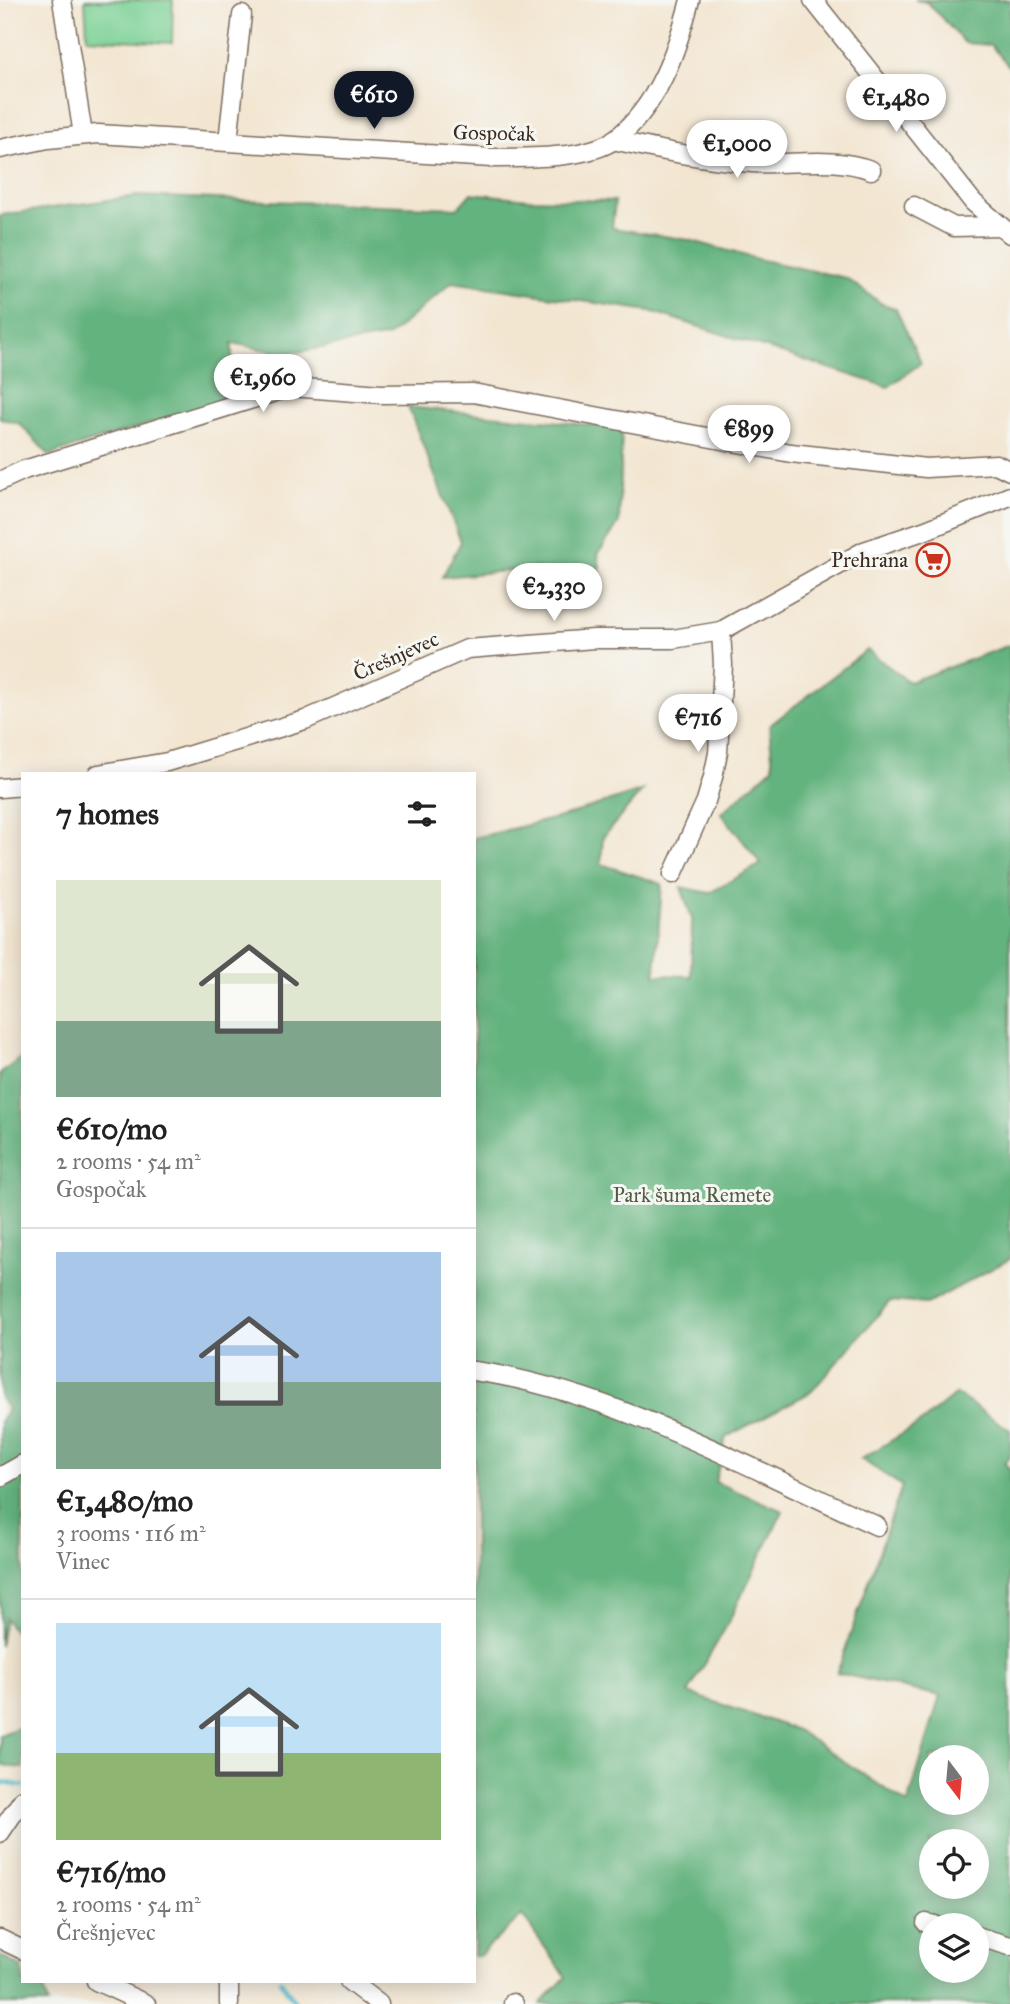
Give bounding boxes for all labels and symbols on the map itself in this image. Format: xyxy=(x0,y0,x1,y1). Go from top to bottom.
pin: €610 xyxy=(333,72,415,131)
pin: €1,480 xyxy=(839,74,953,134)
street label: Gospočak xyxy=(453,119,536,147)
pin: €1,000 xyxy=(680,120,794,180)
pin: €1,960 xyxy=(206,354,320,414)
pin: €899 xyxy=(708,406,790,465)
supermarket icon: Prehrana xyxy=(914,541,952,579)
place label: Prehrana xyxy=(831,547,908,573)
pin: €2,330 xyxy=(497,564,611,623)
street label: Črešnjevec xyxy=(349,626,443,686)
pin: €716 xyxy=(657,694,739,754)
park label: Park šuma Remete xyxy=(613,1182,771,1208)
north arrow xyxy=(919,1745,989,1815)

